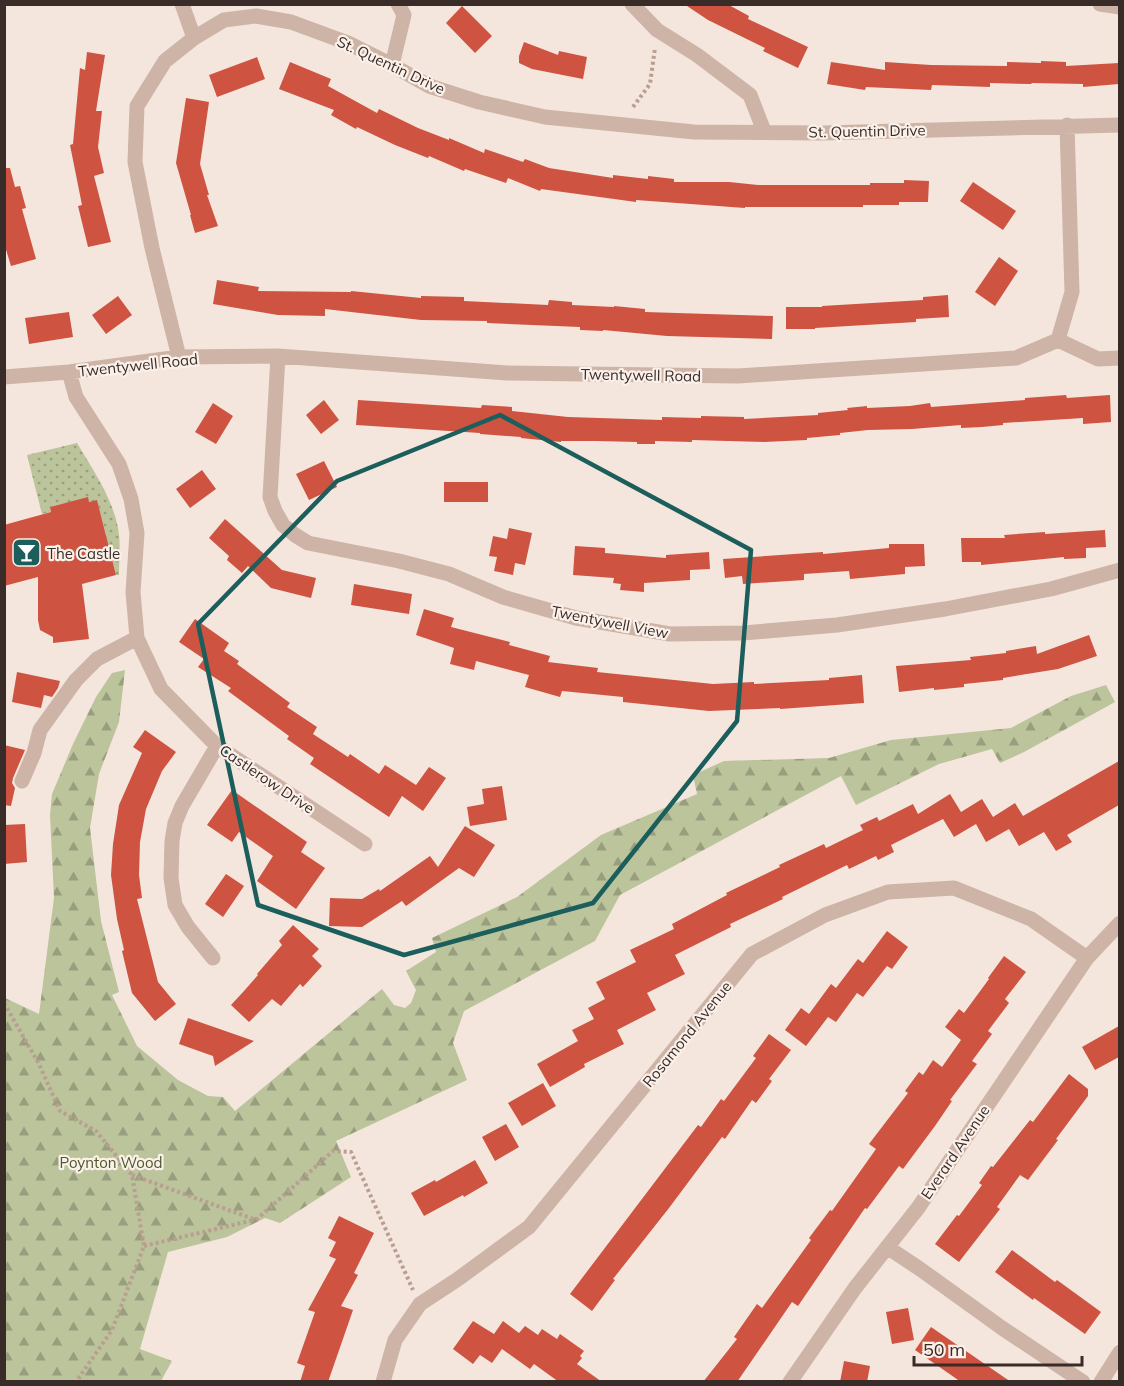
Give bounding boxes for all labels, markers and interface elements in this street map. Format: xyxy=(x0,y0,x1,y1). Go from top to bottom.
street label: St. Quentin Drive xyxy=(334,32,448,98)
street label: St. Quentin Drive xyxy=(808,120,926,142)
street label: Twentywell Road xyxy=(77,349,199,381)
street label: Twentywell Road xyxy=(581,364,701,386)
bar icon: The Castle xyxy=(10,537,42,569)
place label: The Castle xyxy=(47,544,120,563)
street label: Twentywell View xyxy=(550,601,670,643)
street label: Castlerow Drive xyxy=(216,740,318,818)
street label: Rosamond Avenue xyxy=(638,977,736,1091)
street label: Everard Avenue xyxy=(916,1101,994,1203)
park label: Poynton Wood xyxy=(59,1153,163,1172)
scale bar xyxy=(914,1329,1082,1367)
text: 50 m xyxy=(923,1338,965,1361)

